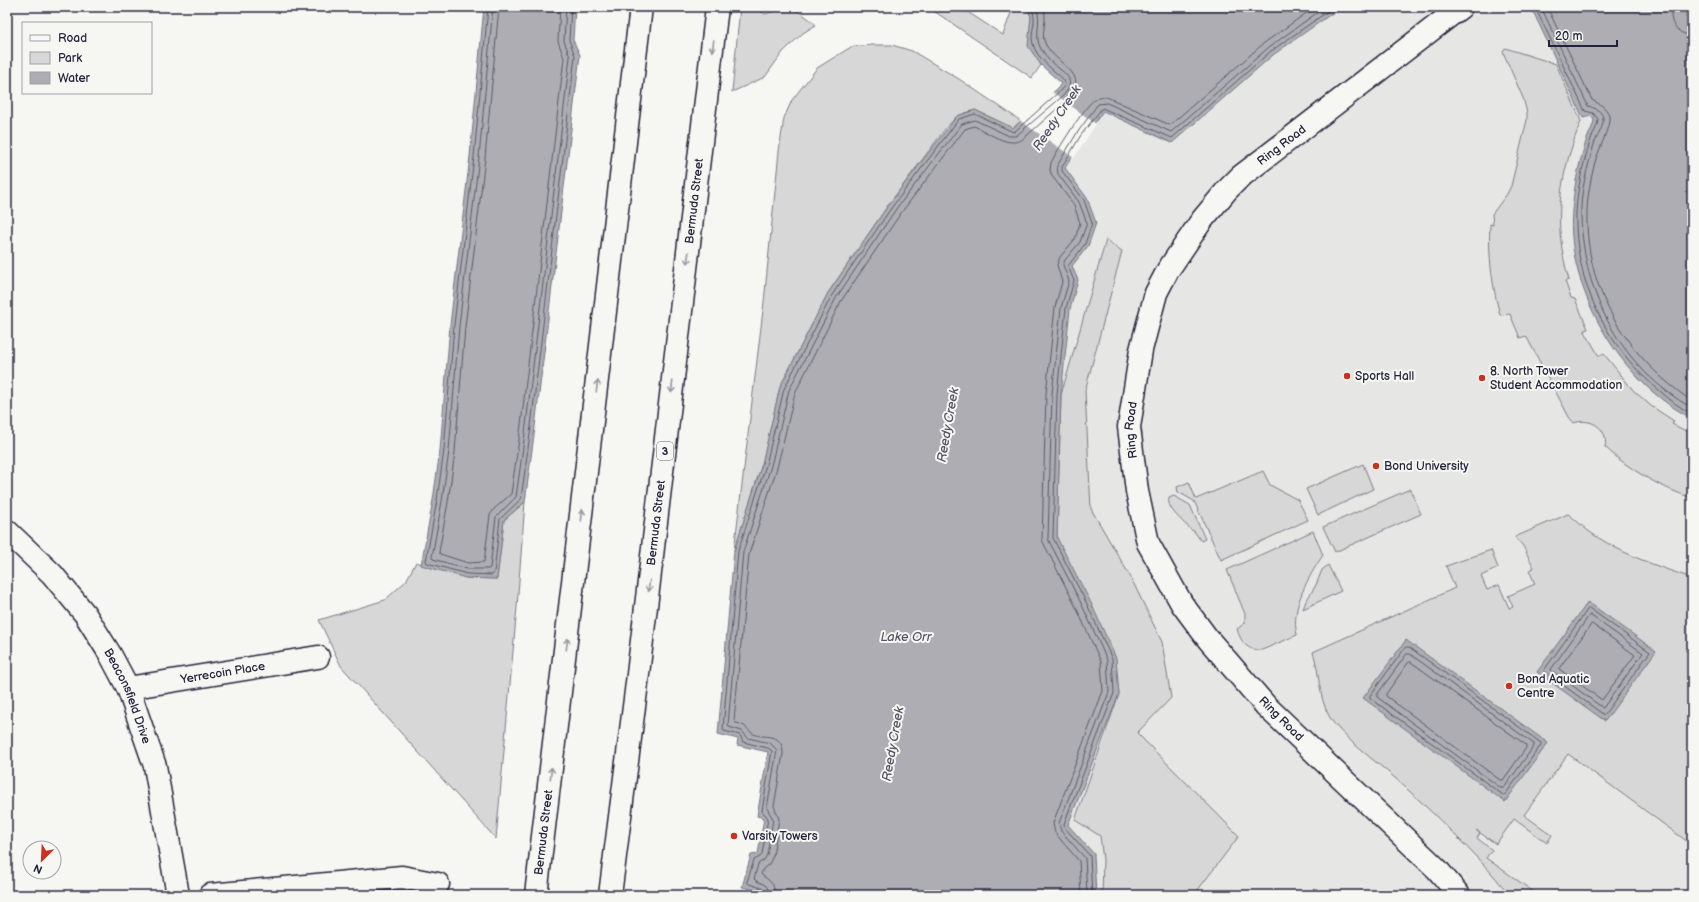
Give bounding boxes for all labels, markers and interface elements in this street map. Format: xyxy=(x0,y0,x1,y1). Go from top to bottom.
legend xyxy=(22,22,152,94)
scale bar xyxy=(1549,22,1617,48)
text: 20 m xyxy=(1555,29,1582,44)
text: Road xyxy=(58,31,87,46)
one-way arrow xyxy=(709,39,716,52)
text: Park xyxy=(58,51,82,66)
text: Water xyxy=(58,71,90,86)
water label: Reedy Creek xyxy=(1029,82,1085,154)
street label: Ring Road xyxy=(1254,122,1309,169)
street label: Bermuda Street xyxy=(682,157,707,245)
one-way arrow xyxy=(684,251,691,264)
place label: 8. North Tower Student Accommodation xyxy=(1490,364,1623,393)
place label: Sports Hall xyxy=(1355,369,1414,384)
marker: Sports Hall xyxy=(1342,371,1352,381)
marker: 8. North Tower Student Accommodation xyxy=(1477,373,1487,383)
one-way arrow xyxy=(593,380,601,393)
one-way arrow xyxy=(669,380,676,393)
water label: Reedy Creek xyxy=(934,386,963,464)
street label: Ring Road xyxy=(1121,400,1140,459)
road number: 3 xyxy=(657,442,673,460)
place label: Bond University xyxy=(1384,459,1469,474)
marker: Bond University xyxy=(1371,461,1381,471)
street label: Bermuda Street xyxy=(643,479,668,566)
one-way arrow xyxy=(578,509,586,522)
one-way arrow xyxy=(645,579,653,592)
water label: Lake Orr xyxy=(881,629,933,645)
one-way arrow xyxy=(563,638,570,651)
street label: Beaconsfield Drive xyxy=(101,646,154,746)
street label: Yerrecoin Place xyxy=(178,658,266,687)
place label: Bond Aquatic Centre xyxy=(1517,672,1589,701)
marker: Bond Aquatic Centre xyxy=(1504,681,1514,691)
street label: Ring Road xyxy=(1255,693,1307,745)
water label: Reedy Creek xyxy=(879,705,908,783)
one-way arrow xyxy=(547,767,555,780)
street label: Bermuda Street xyxy=(531,789,556,876)
place label: Varsity Towers xyxy=(742,829,818,844)
marker: Varsity Towers xyxy=(729,831,739,841)
north arrow xyxy=(22,840,62,880)
text: N xyxy=(32,861,45,876)

